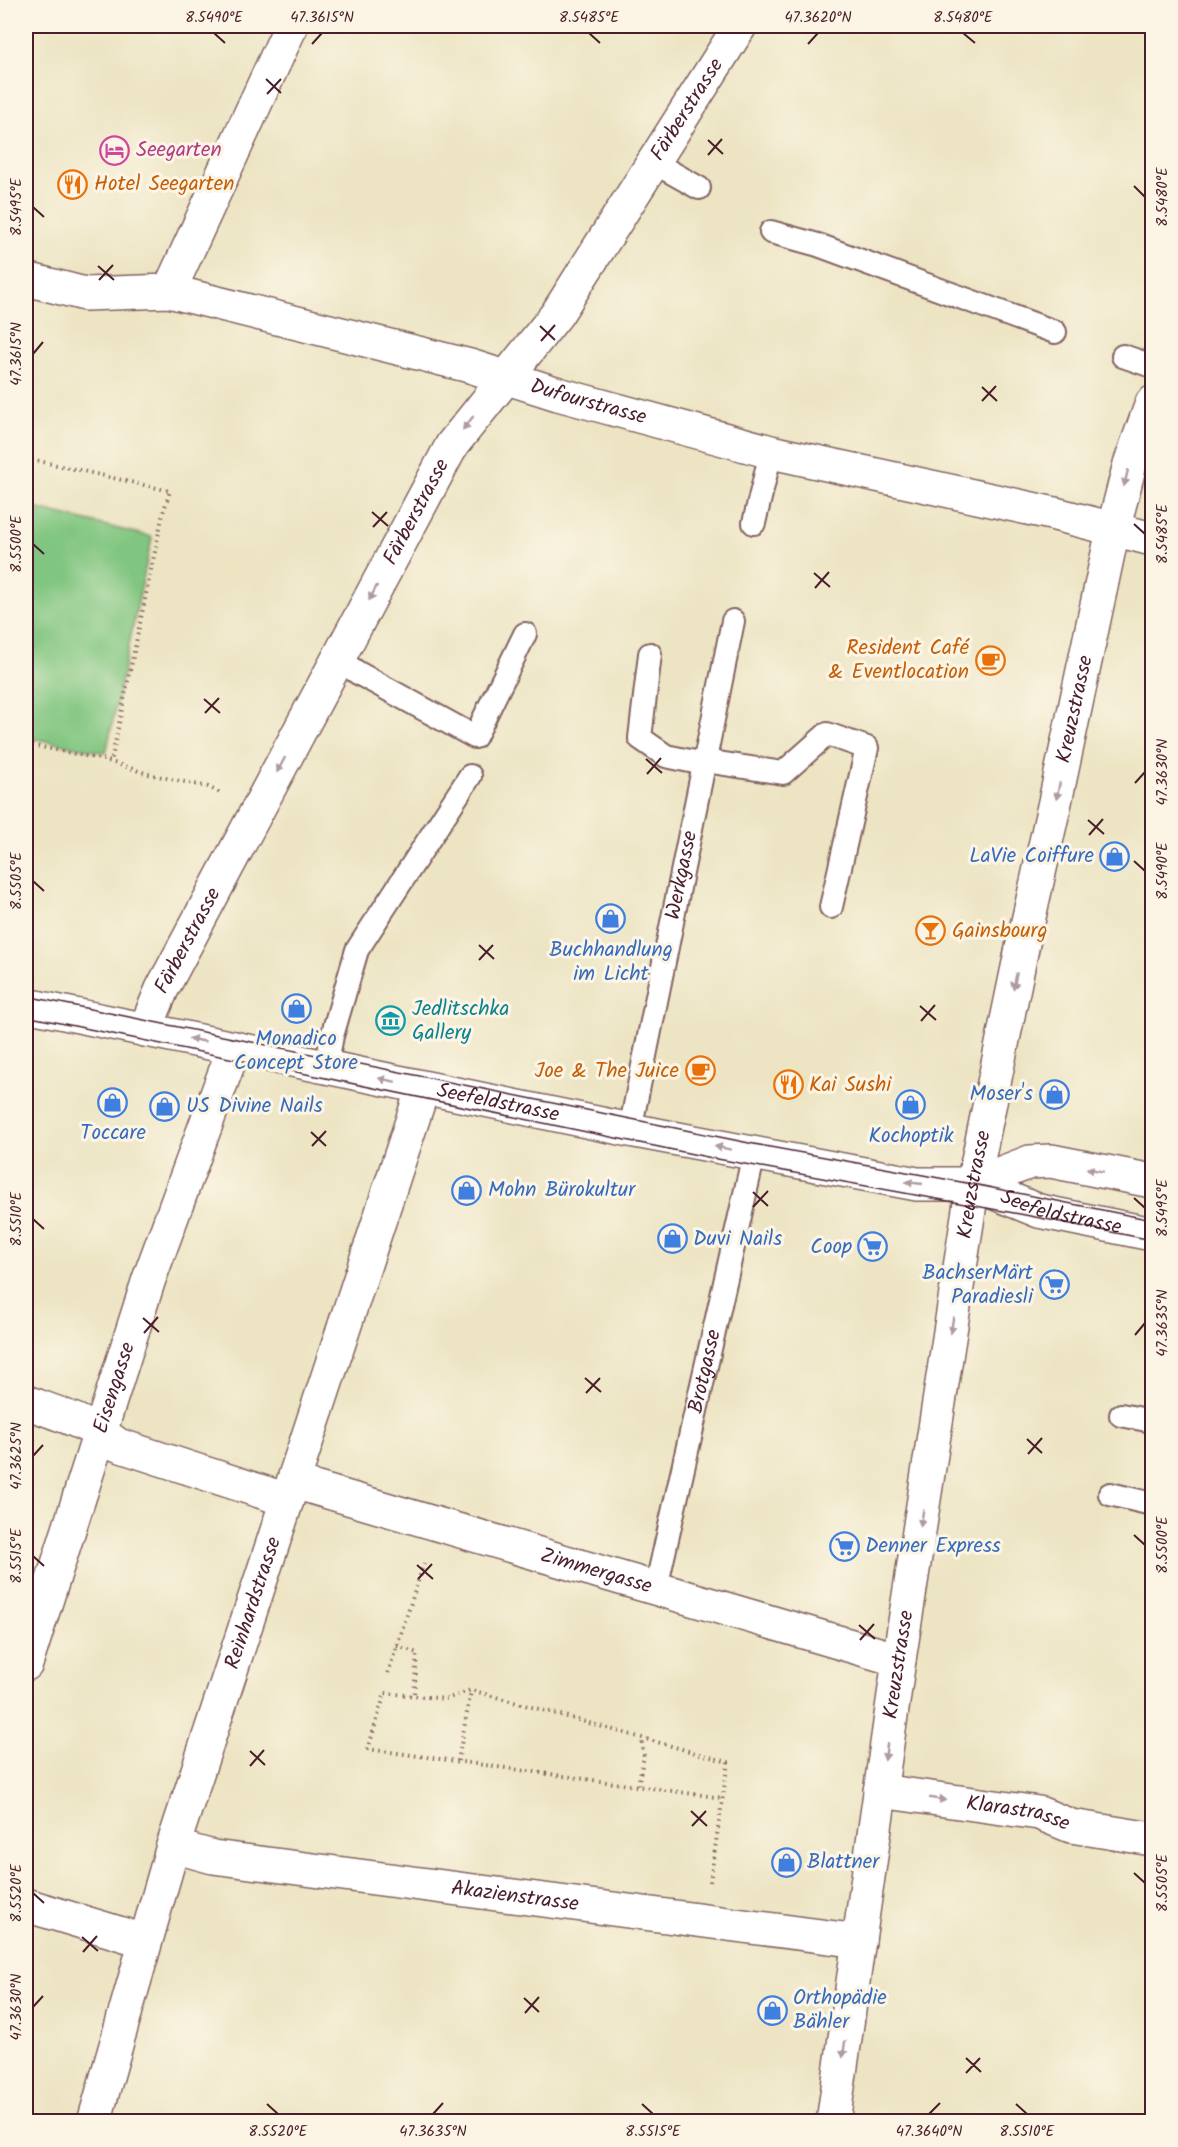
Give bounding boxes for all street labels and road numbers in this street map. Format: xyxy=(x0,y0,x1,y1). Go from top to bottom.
street label: Färberstrasse xyxy=(642,51,732,168)
street label: Dufourstrasse xyxy=(526,370,651,434)
street label: Färberstrasse xyxy=(374,452,459,571)
street label: Kreuzstrasse xyxy=(1047,652,1102,766)
street label: Werkgasse xyxy=(656,827,707,922)
street label: Färberstrasse xyxy=(146,881,230,1000)
street label: Seefeldstrasse xyxy=(434,1074,563,1132)
street label: Kreuzstrasse xyxy=(948,1127,1000,1241)
street label: Seefeldstrasse xyxy=(995,1180,1125,1244)
street label: Brotgasse xyxy=(679,1326,730,1417)
street label: Eisengasse xyxy=(84,1337,144,1438)
street label: Reinhardstrasse xyxy=(216,1532,291,1674)
street label: Zimmergasse xyxy=(536,1539,657,1603)
street label: Kreuzstrasse xyxy=(874,1607,923,1721)
street label: Klarastrasse xyxy=(964,1787,1076,1841)
street label: Akazienstrasse xyxy=(449,1872,581,1921)

